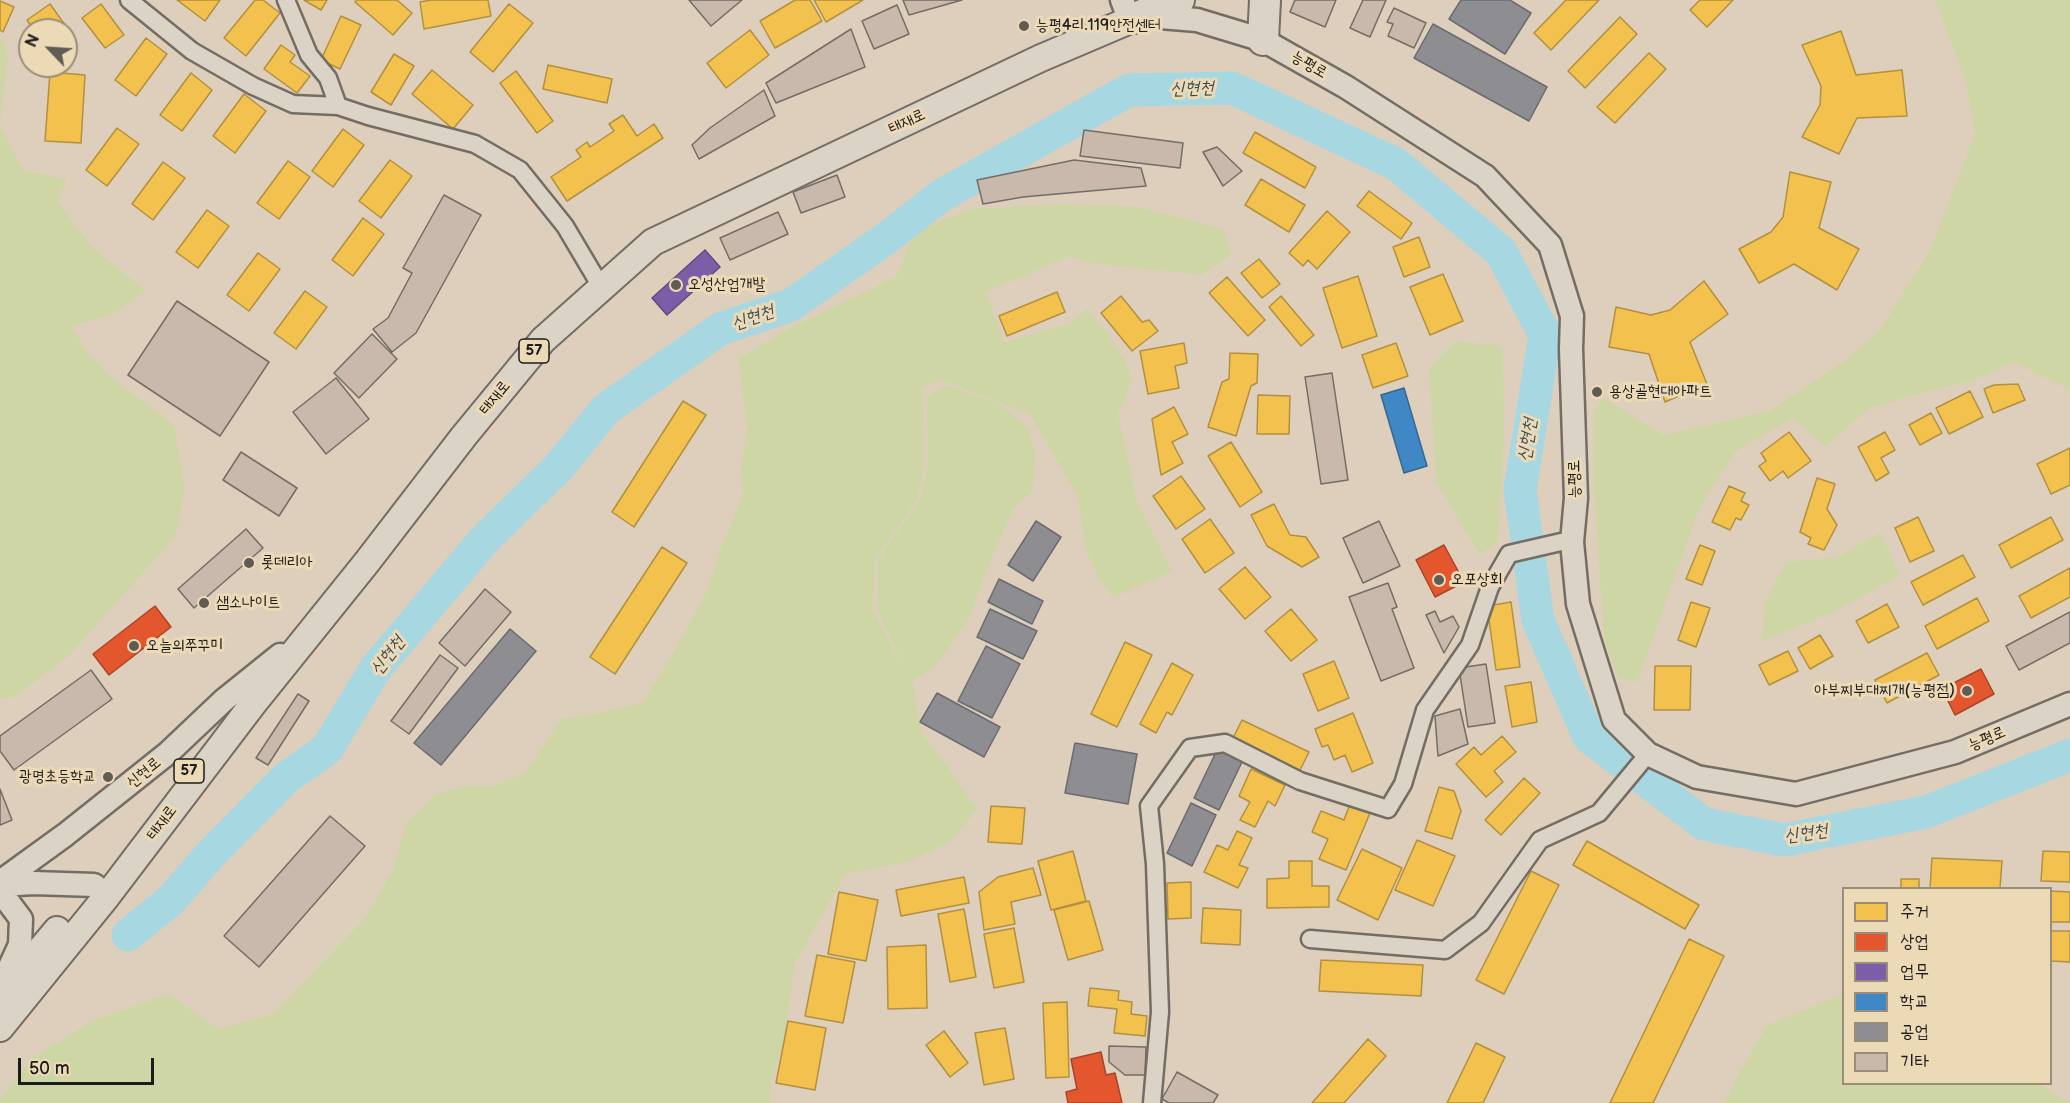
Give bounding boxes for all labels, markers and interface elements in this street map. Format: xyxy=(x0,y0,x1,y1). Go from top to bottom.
place label: 능평4리.119안전센터 xyxy=(1036,16,1161,36)
north arrow xyxy=(18,18,78,78)
marker: 능평4리.119안전센터 xyxy=(1017,19,1031,33)
text: N xyxy=(22,32,44,50)
street label: 능평로 xyxy=(1287,47,1331,83)
water label: 신현천 xyxy=(1170,78,1214,100)
street label: 태재로 xyxy=(885,105,929,139)
place label: 오성산업개발 xyxy=(688,275,765,295)
marker: 오성산업개발 xyxy=(669,278,683,292)
water label: 신현천 xyxy=(729,301,777,335)
road number: 57 xyxy=(519,339,549,363)
street label: 태재로 xyxy=(475,377,515,419)
place label: 용상골현대아파트 xyxy=(1609,382,1712,402)
marker: 용상골현대아파트 xyxy=(1590,385,1604,399)
water label: 신현천 xyxy=(1514,417,1542,463)
street label: 능평로 xyxy=(1565,460,1585,498)
place label: 롯데리아 xyxy=(261,553,312,573)
marker: 롯데리아 xyxy=(242,556,256,570)
place label: 오포상회 xyxy=(1451,570,1502,590)
marker: 오포상회 xyxy=(1432,573,1446,587)
place label: 샘소나이트 xyxy=(216,593,280,613)
marker: 샘소나이트 xyxy=(197,596,211,610)
water label: 신현천 xyxy=(366,632,410,680)
place label: 오늘의쭈꾸미 xyxy=(146,636,223,656)
marker: 오늘의쭈꾸미 xyxy=(127,639,141,653)
place label: 아부찌부대찌개(능평점) xyxy=(1815,681,1955,701)
marker: 아부찌부대찌개(능평점) xyxy=(1960,684,1974,698)
street label: 능평로 xyxy=(1965,723,2009,755)
street label: 신현로 xyxy=(123,753,165,793)
road number: 57 xyxy=(174,759,204,783)
place label: 광명초등학교 xyxy=(19,767,96,787)
marker: 광명초등학교 xyxy=(101,770,115,784)
street label: 태재로 xyxy=(143,802,181,844)
water label: 신현천 xyxy=(1783,820,1829,848)
legend xyxy=(1842,887,2052,1085)
text: 주거 xyxy=(1900,901,1929,922)
text: 상업 xyxy=(1900,931,1929,952)
text: 업무 xyxy=(1900,961,1929,982)
text: 학교 xyxy=(1900,991,1929,1012)
text: 공업 xyxy=(1900,1021,1929,1042)
scale bar xyxy=(21,1046,158,1084)
text: 기타 xyxy=(1900,1051,1929,1072)
text: 50 m xyxy=(29,1058,70,1079)

